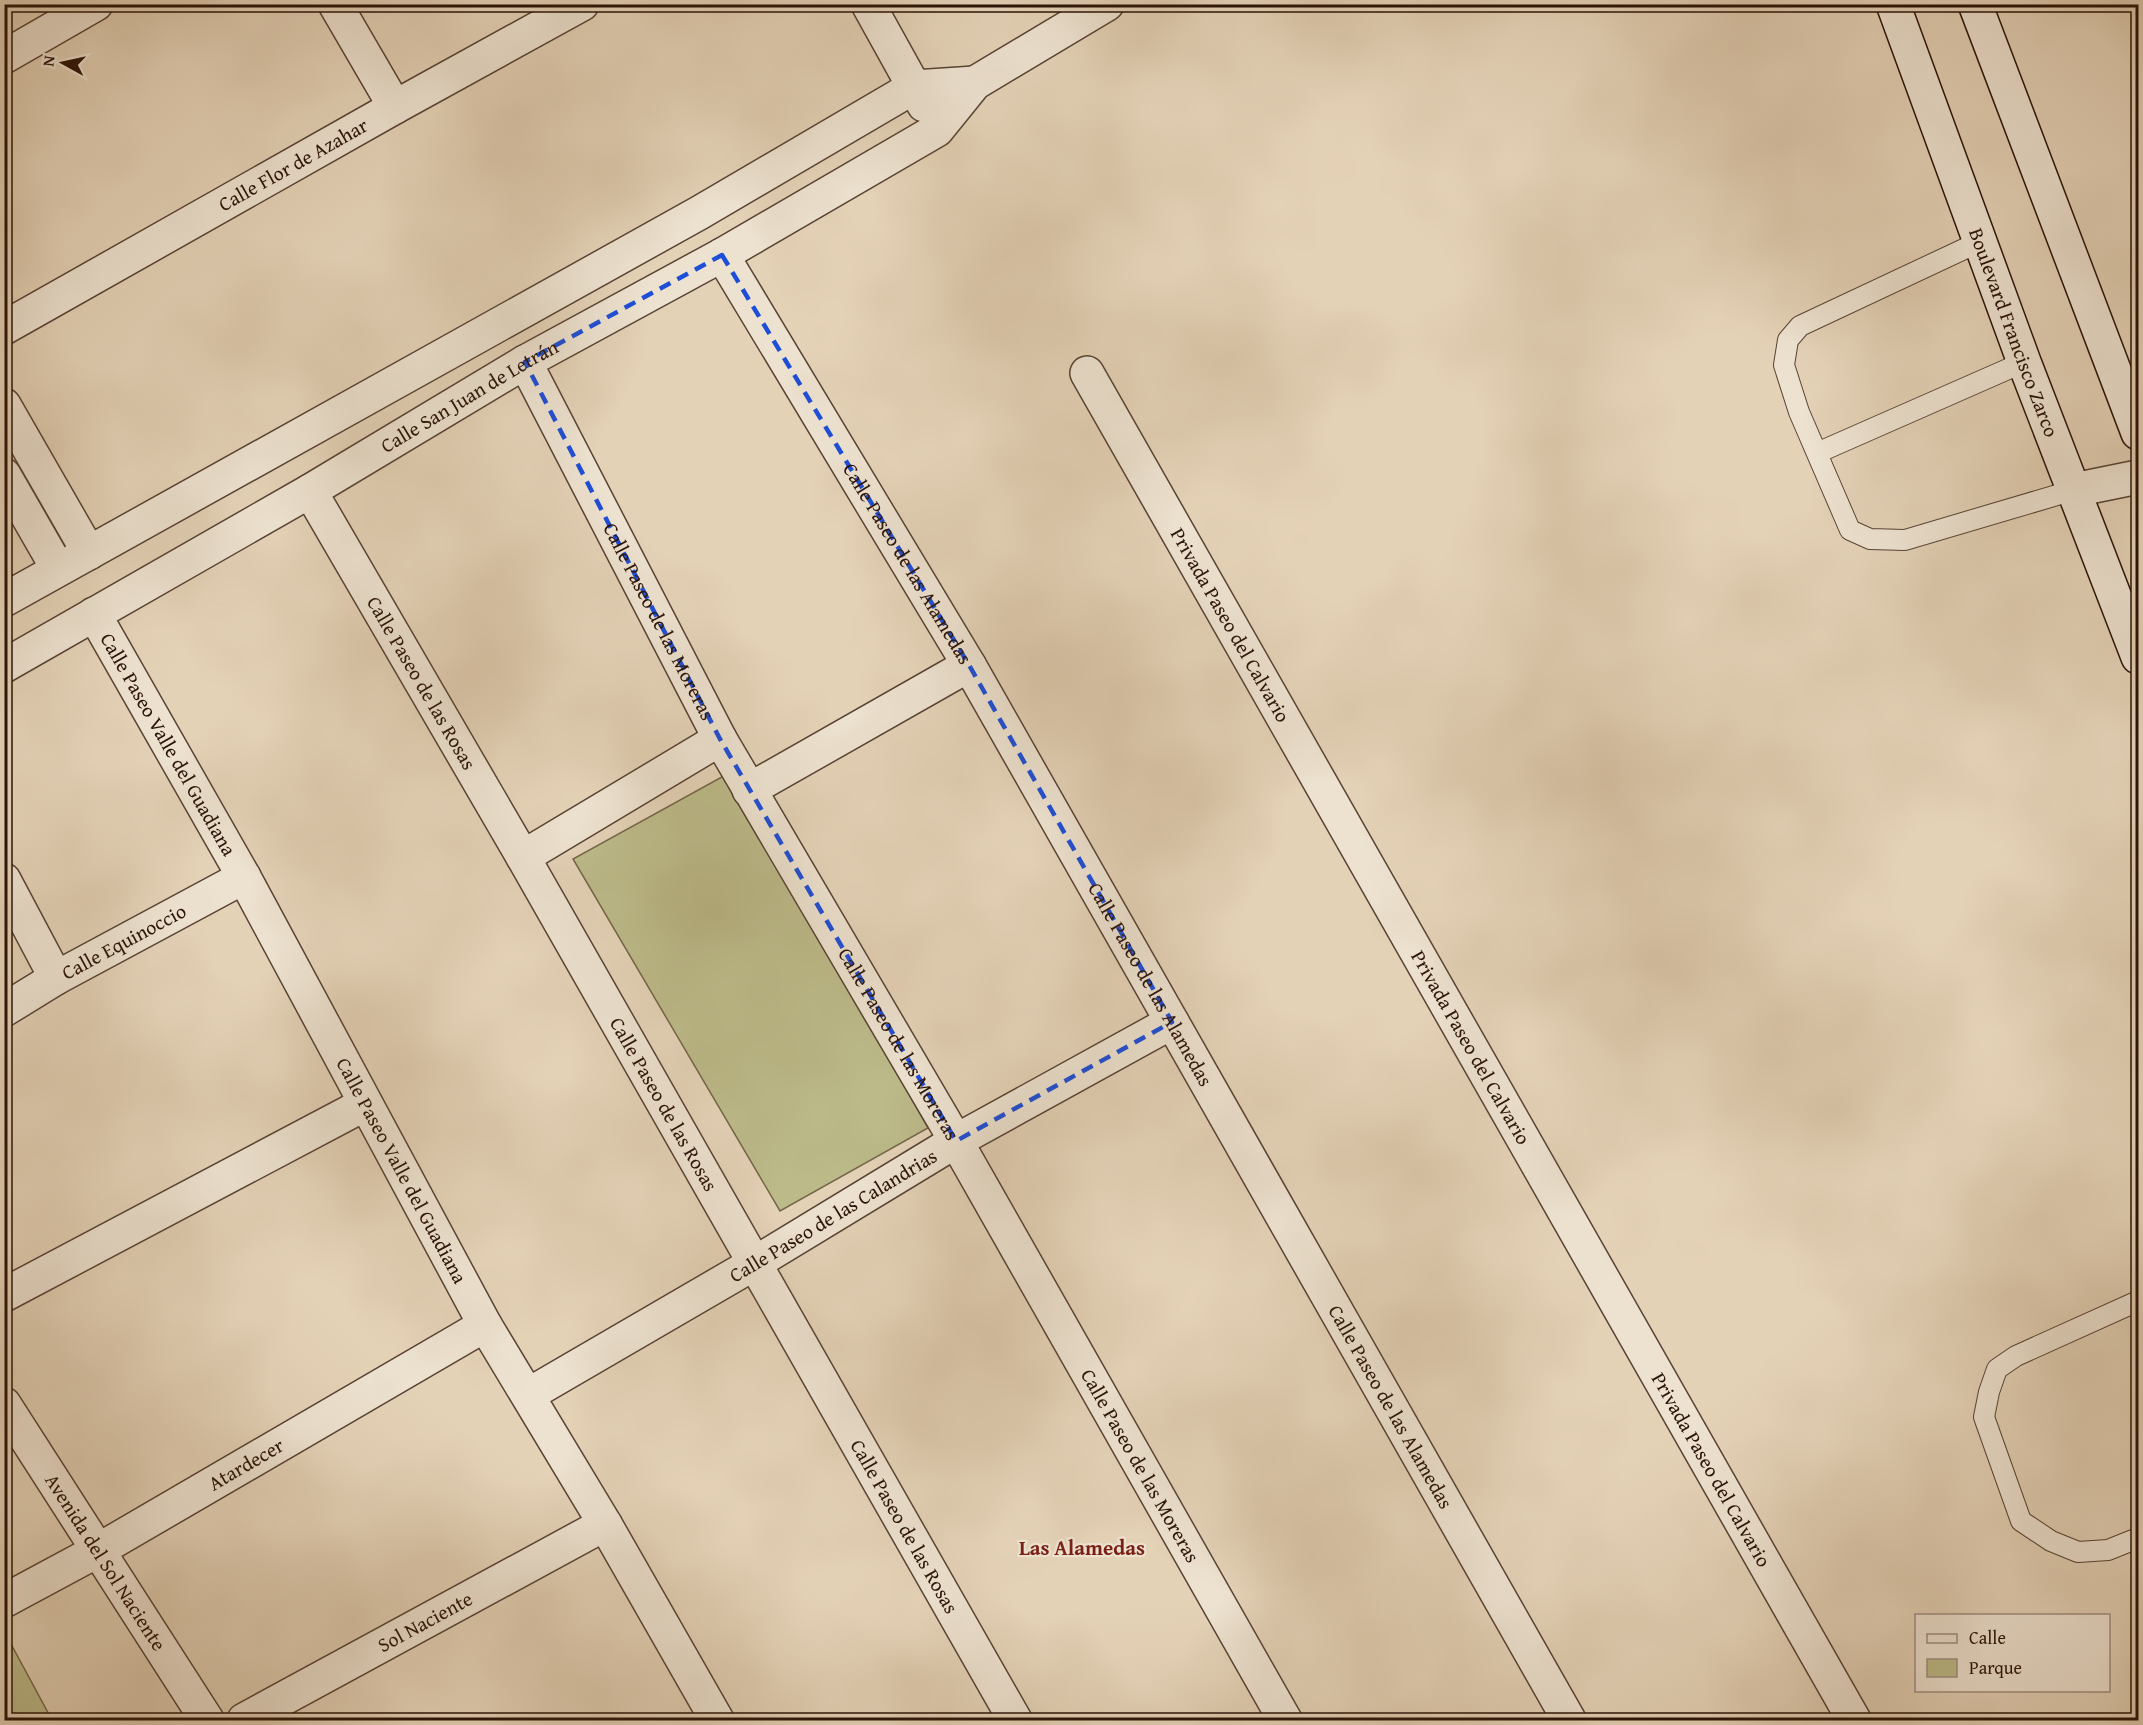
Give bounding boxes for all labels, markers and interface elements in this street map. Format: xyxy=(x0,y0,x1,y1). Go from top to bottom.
north arrow xyxy=(33,33,93,93)
text: N xyxy=(36,54,61,68)
street label: Calle Flor de Azahar xyxy=(213,110,373,218)
street label: Boulevard Francisco Zarco xyxy=(1962,224,2067,441)
street label: Calle San Juan de Letrán xyxy=(375,332,563,460)
street label: Calle Paseo de las Alamedas xyxy=(836,457,980,669)
street label: Calle Paseo de las Moreras xyxy=(596,517,723,725)
street label: Privada Paseo del Calvario xyxy=(1164,522,1298,727)
street label: Calle Paseo de las Rosas xyxy=(360,590,484,775)
street label: Calle Paseo Valle del Guadiana xyxy=(94,627,244,861)
street label: Calle Paseo de las Alamedas xyxy=(1081,877,1221,1091)
street label: Calle Equinoccio xyxy=(56,896,191,986)
street label: Calle Paseo de las Moreras xyxy=(832,942,967,1145)
street label: Privada Paseo del Calvario xyxy=(1404,945,1538,1150)
street label: Calle Paseo de las Rosas xyxy=(603,1011,726,1197)
street label: Calle Paseo Valle del Guadiana xyxy=(330,1052,475,1289)
street label: Calle Paseo de las Calandrias xyxy=(724,1141,942,1289)
street label: Calle Paseo de las Alamedas xyxy=(1322,1299,1461,1514)
street label: Calle Paseo de las Moreras xyxy=(1074,1363,1208,1568)
street label: Privada Paseo del Calvario xyxy=(1645,1367,1779,1572)
street label: Atardecer xyxy=(202,1430,289,1497)
street label: Calle Paseo de las Rosas xyxy=(844,1434,966,1619)
street label: Avenida del Sol Naciente xyxy=(38,1468,174,1656)
district label: Las Alamedas xyxy=(1019,1532,1145,1563)
street label: Sol Naciente xyxy=(372,1584,477,1659)
legend xyxy=(1915,1614,2110,1692)
text: Calle xyxy=(1969,1624,2006,1651)
text: Parque xyxy=(1969,1654,2022,1681)

